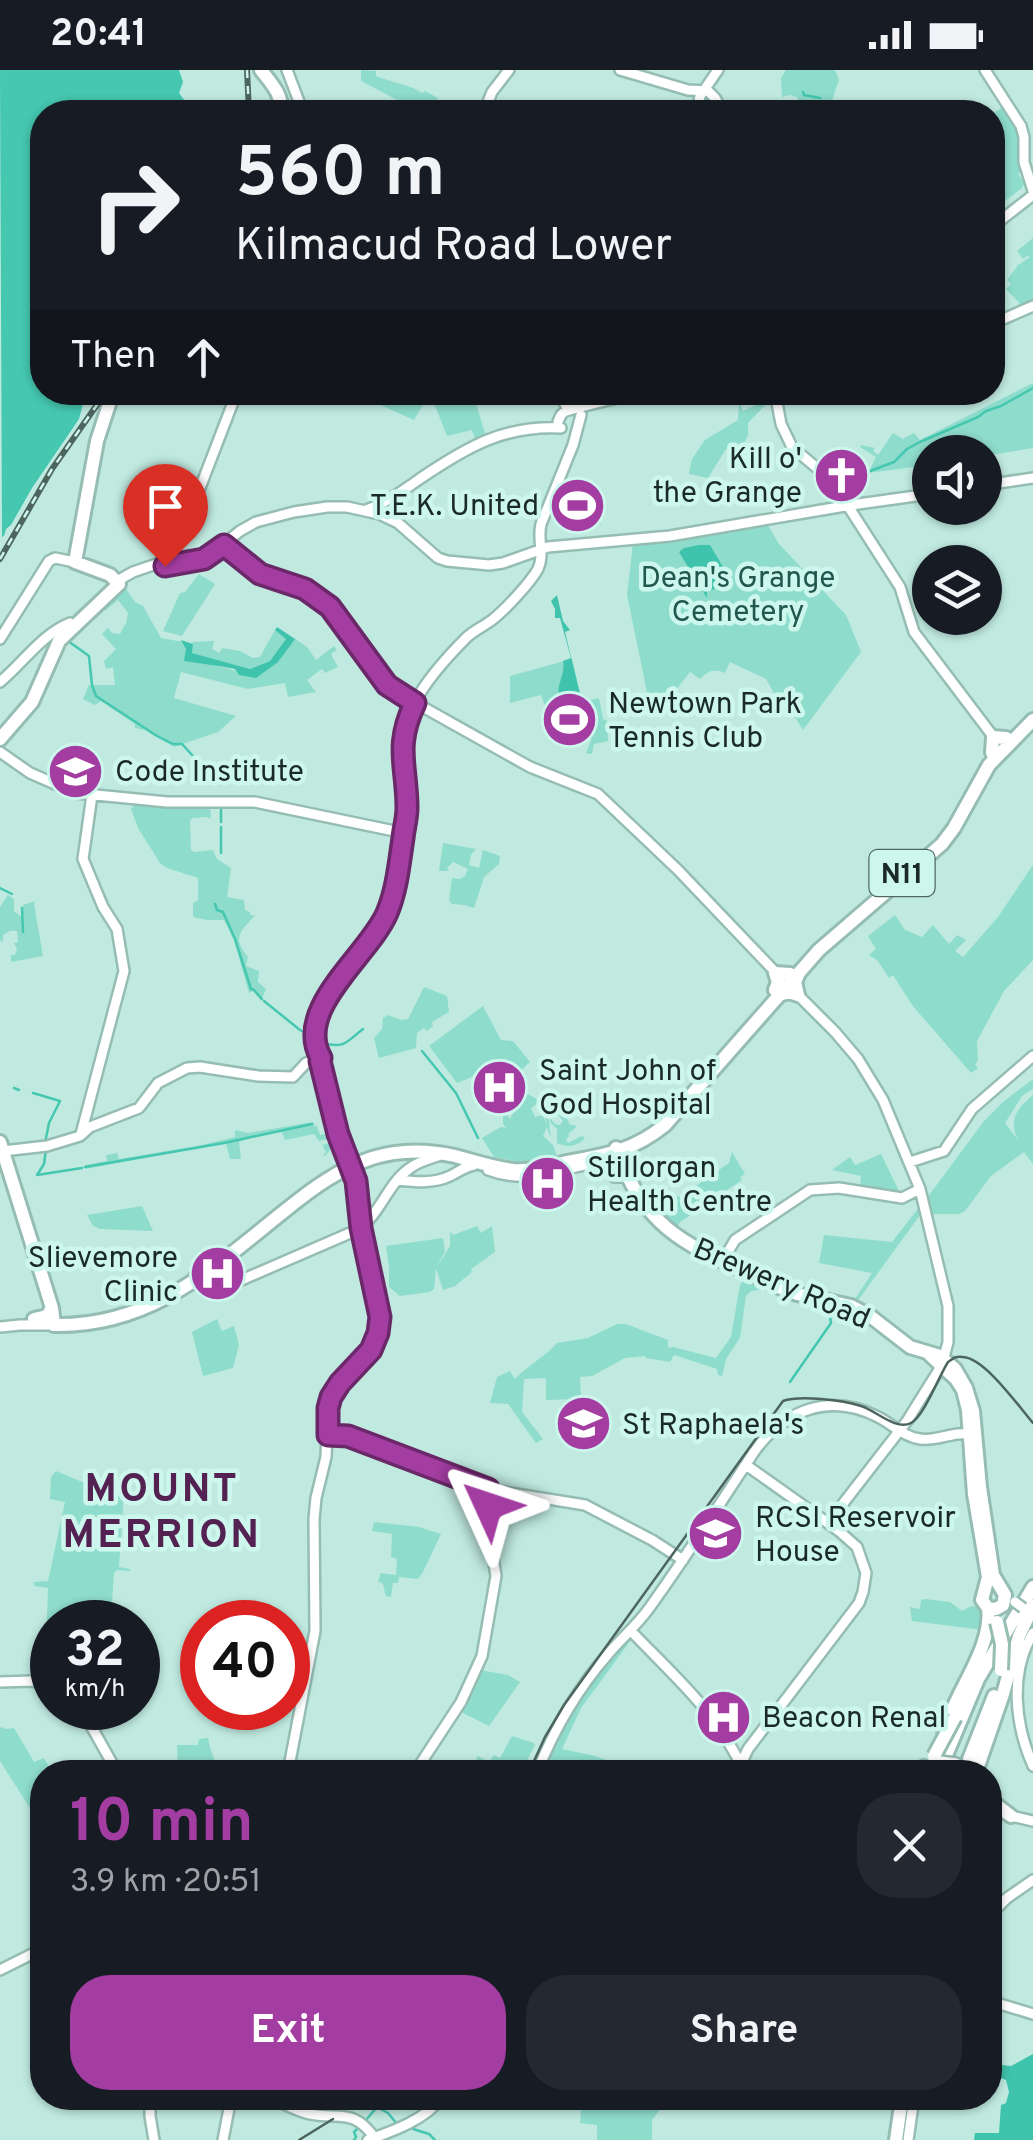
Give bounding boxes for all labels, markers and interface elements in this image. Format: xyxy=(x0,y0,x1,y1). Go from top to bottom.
text: 20:41 xyxy=(50,11,147,60)
text: 560 m xyxy=(235,132,446,221)
icon: right xyxy=(70,140,200,270)
text: Kilmacud Road Lower xyxy=(235,219,672,276)
icon: ahead xyxy=(176,330,231,385)
text: Then xyxy=(70,333,156,382)
map controls xyxy=(912,435,1002,635)
button: sound xyxy=(912,435,1002,525)
place label: Kill o' the Grange xyxy=(653,442,802,513)
church icon: Kill o' the Grange xyxy=(811,445,871,505)
pin xyxy=(123,464,208,567)
sports icon: T.E.K. United xyxy=(548,475,608,535)
icon: arrive xyxy=(138,479,193,534)
place label: T.E.K. United xyxy=(370,489,539,526)
button: layers xyxy=(912,545,1002,635)
park label: Dean's Grange Cemetery xyxy=(641,561,835,632)
place label: Newtown Park Tennis Club xyxy=(608,687,802,758)
sports icon: Newtown Park Tennis Club xyxy=(539,690,599,750)
school or university icon: Code Institute xyxy=(46,741,106,801)
place label: Code Institute xyxy=(115,755,304,792)
road number: N11 xyxy=(870,850,934,896)
place label: Saint John of God Hospital xyxy=(539,1054,716,1125)
hospital icon: Saint John of God Hospital xyxy=(470,1057,530,1117)
place label: Stillorgan Health Centre xyxy=(587,1151,772,1222)
hospital icon: Stillorgan Health Centre xyxy=(518,1154,578,1214)
street label: Brewery Road xyxy=(687,1231,875,1339)
place label: Slievemore Clinic xyxy=(28,1241,178,1312)
hospital icon: Slievemore Clinic xyxy=(187,1244,247,1304)
school or university icon: St Raphaela's xyxy=(553,1394,613,1454)
place label: St Raphaela's xyxy=(622,1408,804,1445)
position arrow xyxy=(436,1454,540,1558)
district label: MOUNT MERRION xyxy=(63,1466,261,1562)
place label: RCSI Reservoir House xyxy=(755,1501,956,1572)
school or university icon: RCSI Reservoir House xyxy=(686,1504,746,1564)
speed limit sign: 40 xyxy=(180,1600,310,1730)
text: 32 xyxy=(65,1621,125,1684)
text: km/h xyxy=(65,1674,125,1706)
hospital icon: Beacon Renal xyxy=(693,1687,753,1747)
place label: Beacon Renal xyxy=(762,1701,946,1738)
text: 10 min xyxy=(70,1787,254,1863)
button: close xyxy=(857,1793,962,1898)
text: 3.9 km · 20:51 xyxy=(70,1863,261,1903)
button: Exit xyxy=(70,1975,506,2090)
button: Share xyxy=(526,1975,962,2090)

